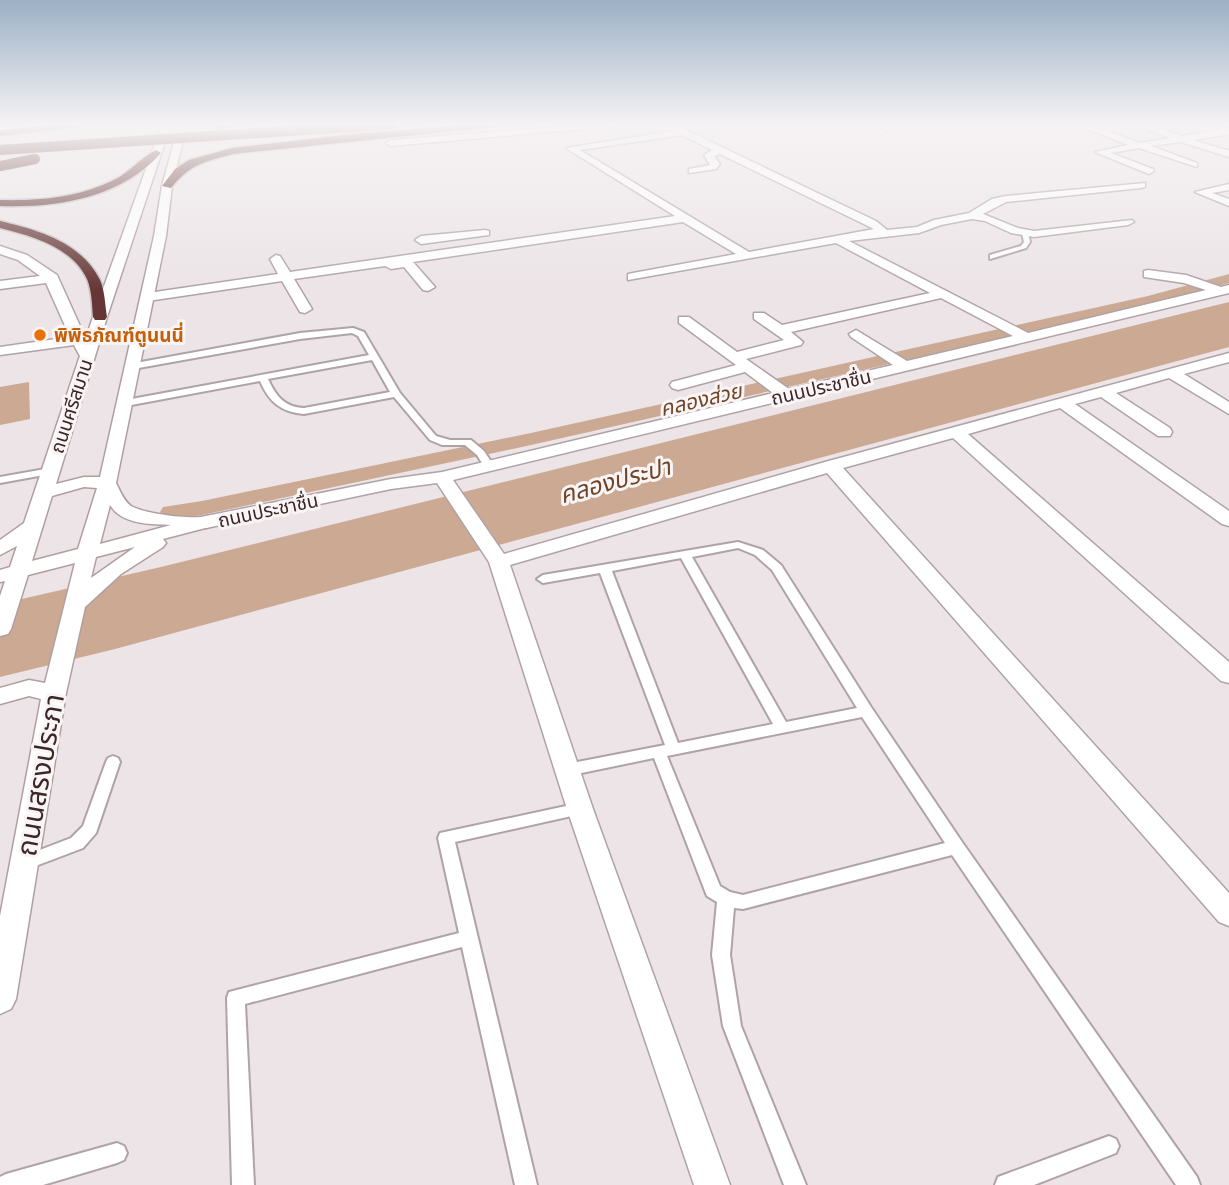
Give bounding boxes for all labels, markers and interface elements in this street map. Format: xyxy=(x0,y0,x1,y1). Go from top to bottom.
place label: พิพิธภัณฑ์ตูนนนี่ xyxy=(54,322,184,347)
marker: พิพิธภัณฑ์ตูนนนี่ xyxy=(32,327,48,343)
street label: ถนนศรีสมาน xyxy=(44,356,97,456)
street label: ถนนประชาชื่น xyxy=(768,363,873,409)
water label: คลองส่วย xyxy=(657,377,745,420)
water label: คลองประปา xyxy=(556,451,674,508)
street label: ถนนประชาชื่น xyxy=(215,487,320,531)
street label: ถนนสรงประภา xyxy=(8,691,70,859)

